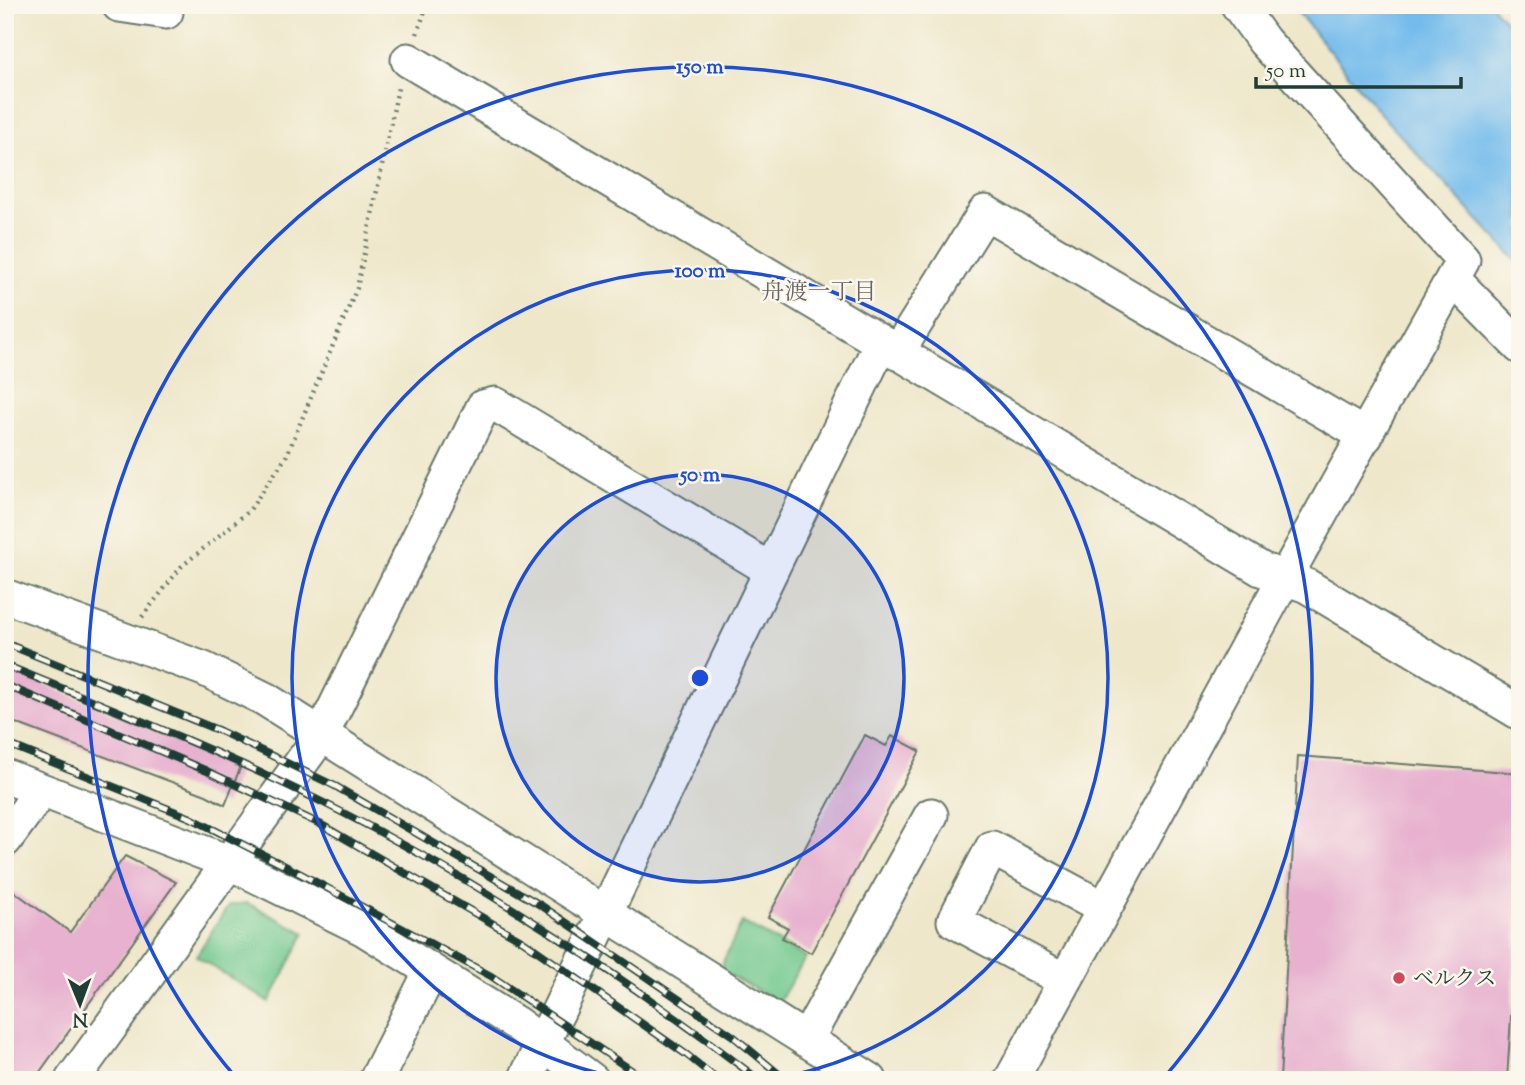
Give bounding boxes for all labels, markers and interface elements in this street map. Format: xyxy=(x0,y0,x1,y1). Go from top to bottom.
scale bar xyxy=(1256,46,1460,90)
text: 150 m xyxy=(676,53,724,83)
text: 50 m xyxy=(1265,57,1306,87)
text: 100 m xyxy=(675,257,726,287)
district label: 舟渡一丁目 xyxy=(762,277,877,310)
text: 50 m xyxy=(678,461,721,491)
centre of rings xyxy=(688,666,712,690)
place label: ベルクス xyxy=(1413,965,1496,995)
north arrow xyxy=(46,970,116,1040)
marker: ベルクス xyxy=(1391,970,1407,986)
text: N xyxy=(72,1005,88,1032)

